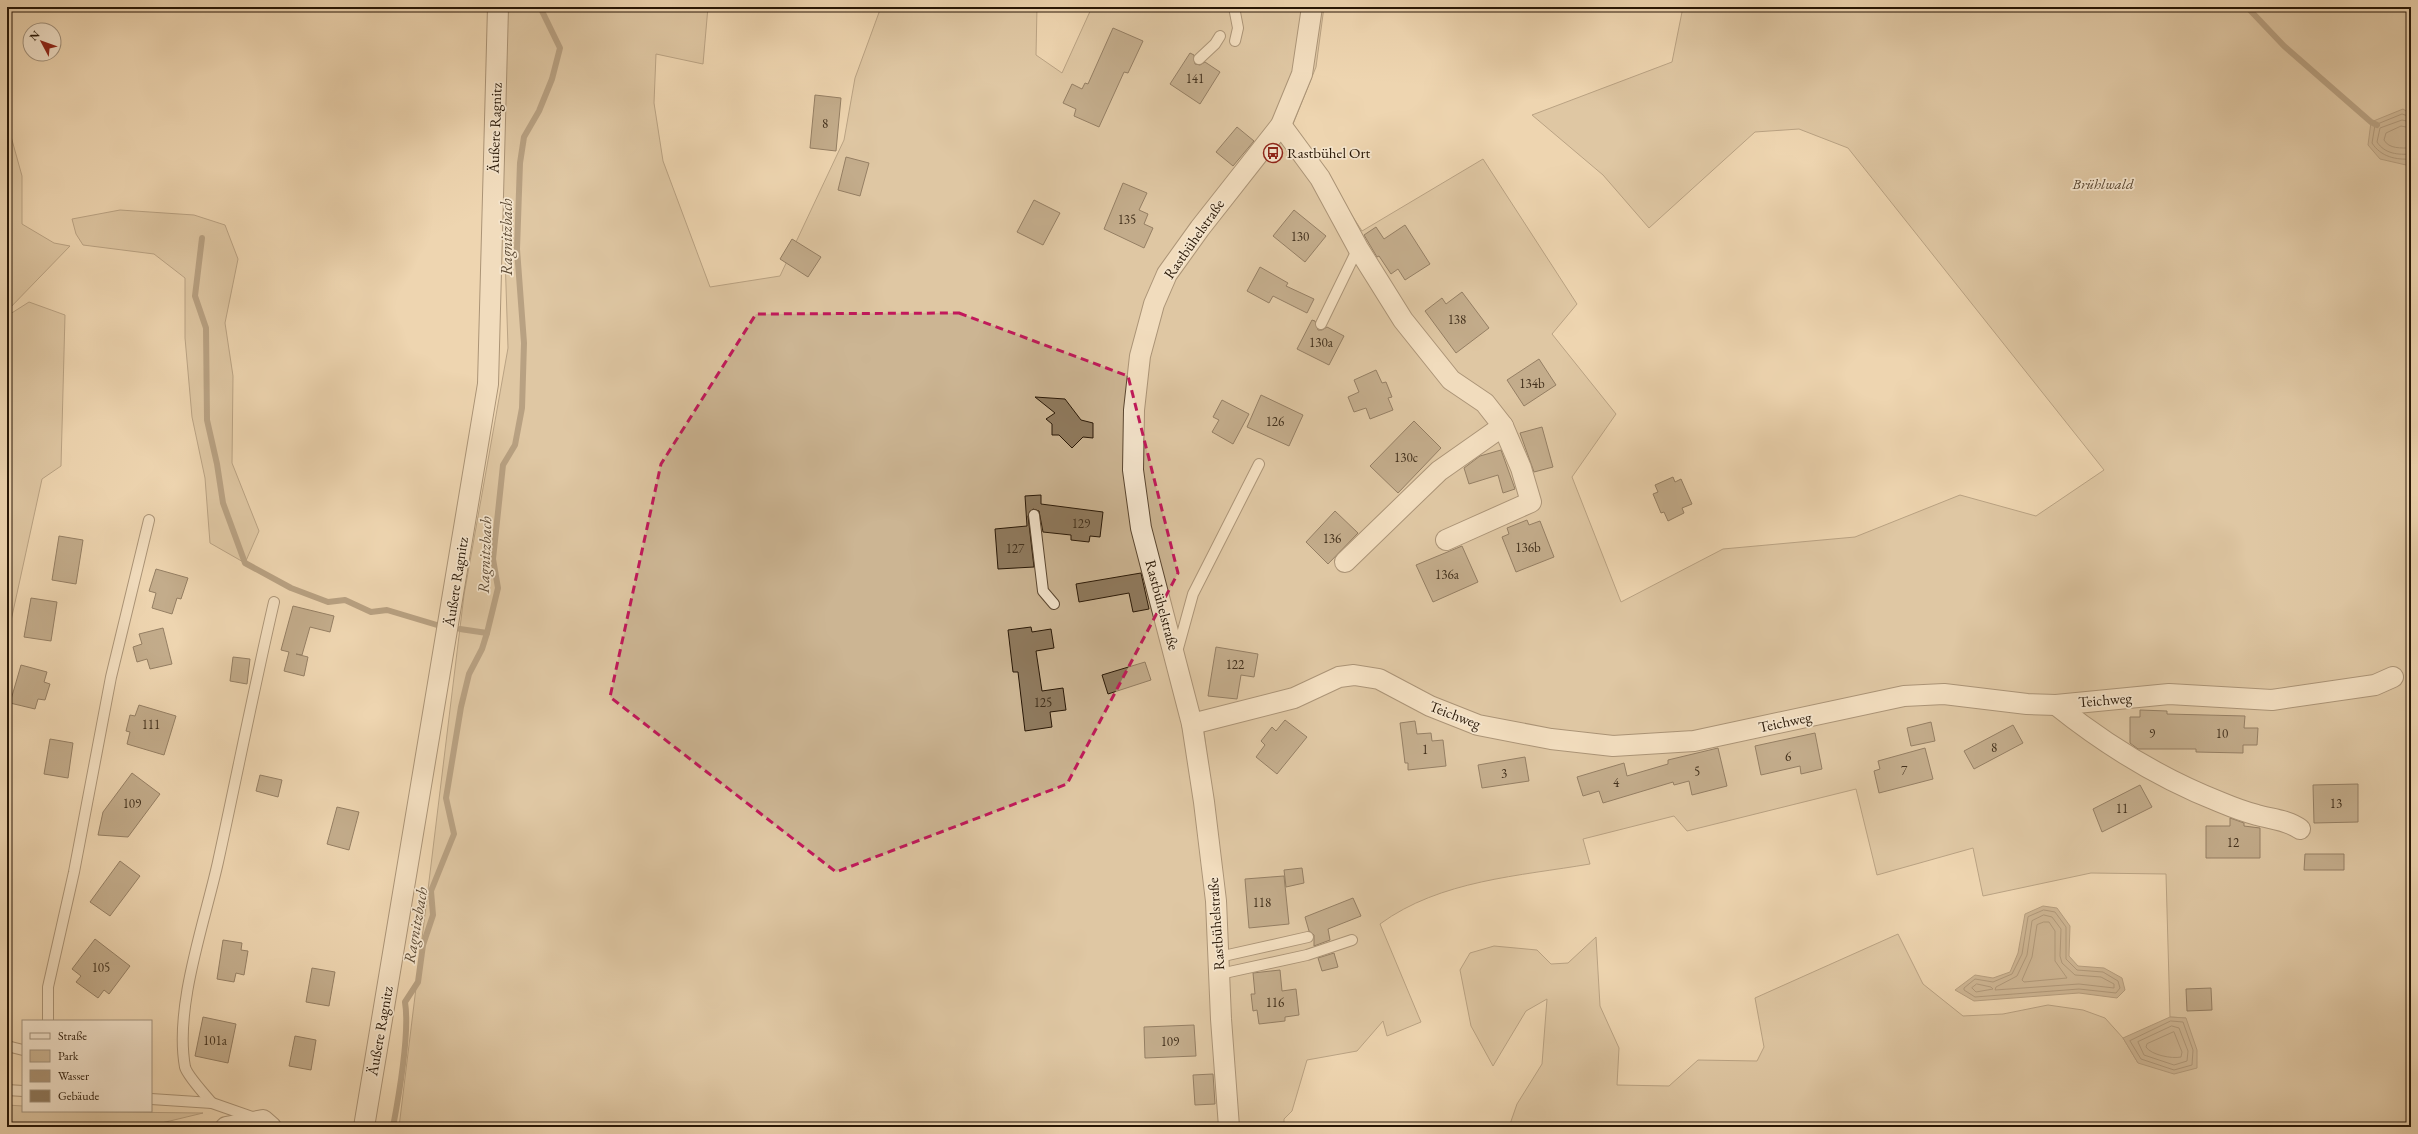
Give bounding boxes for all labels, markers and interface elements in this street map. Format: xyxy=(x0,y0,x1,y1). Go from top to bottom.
north arrow xyxy=(22,22,62,62)
text: N xyxy=(26,27,43,43)
house number: 141 xyxy=(1186,70,1204,87)
street label: Äußere Ragnitz xyxy=(483,82,506,175)
house number: 8 xyxy=(822,115,828,132)
bus stop icon: Rastbühel Ort xyxy=(1262,142,1284,164)
place label: Rastbühel Ort xyxy=(1287,143,1370,162)
park label: Brühlwald xyxy=(2071,174,2134,193)
street label: Rastbühelstraße xyxy=(1159,195,1228,282)
water label: Ragnitzbach xyxy=(496,198,517,276)
house number: 135 xyxy=(1118,211,1136,228)
house number: 130 xyxy=(1291,228,1309,245)
house number: 138 xyxy=(1448,311,1466,328)
house number: 130a xyxy=(1309,334,1334,351)
house number: 134b xyxy=(1519,375,1545,392)
house number: 126 xyxy=(1266,413,1284,430)
house number: 130c xyxy=(1394,449,1418,466)
house number: 129 xyxy=(1072,515,1091,532)
water label: Ragnitzbach xyxy=(473,516,496,594)
house number: 136 xyxy=(1323,530,1341,547)
street label: Äußere Ragnitz xyxy=(439,535,472,629)
house number: 136b xyxy=(1515,539,1541,556)
house number: 127 xyxy=(1006,540,1025,557)
street label: Rastbühelstraße xyxy=(1141,557,1184,652)
house number: 136a xyxy=(1435,566,1460,583)
house number: 122 xyxy=(1226,656,1245,673)
street label: Teichweg xyxy=(2077,688,2133,711)
house number: 125 xyxy=(1034,694,1052,711)
street label: Teichweg xyxy=(1427,696,1484,733)
street label: Teichweg xyxy=(1757,707,1814,736)
house number: 111 xyxy=(142,716,160,733)
house number: 9 xyxy=(2149,725,2156,742)
house number: 10 xyxy=(2216,725,2228,742)
house number: 8 xyxy=(1991,739,1997,756)
house number: 1 xyxy=(1422,741,1428,758)
house number: 6 xyxy=(1785,748,1791,765)
house number: 7 xyxy=(1901,762,1908,779)
house number: 5 xyxy=(1694,763,1700,780)
house number: 3 xyxy=(1501,765,1507,782)
house number: 4 xyxy=(1613,774,1620,791)
house number: 109 xyxy=(123,795,142,812)
house number: 13 xyxy=(2330,795,2342,812)
house number: 11 xyxy=(2116,800,2128,817)
house number: 12 xyxy=(2227,834,2240,851)
street label: Rastbühelstraße xyxy=(1203,877,1228,971)
water label: Ragnitzbach xyxy=(398,885,433,965)
house number: 118 xyxy=(1253,894,1271,911)
house number: 105 xyxy=(92,959,110,976)
street label: Äußere Ragnitz xyxy=(362,984,397,1078)
house number: 116 xyxy=(1266,994,1284,1011)
legend xyxy=(22,1020,152,1112)
text: Straße xyxy=(58,1028,87,1044)
house number: 101a xyxy=(203,1032,228,1049)
house number: 109 xyxy=(1161,1033,1180,1050)
text: Park xyxy=(58,1048,79,1064)
text: Wasser xyxy=(58,1068,89,1084)
text: Gebäude xyxy=(58,1088,100,1104)

